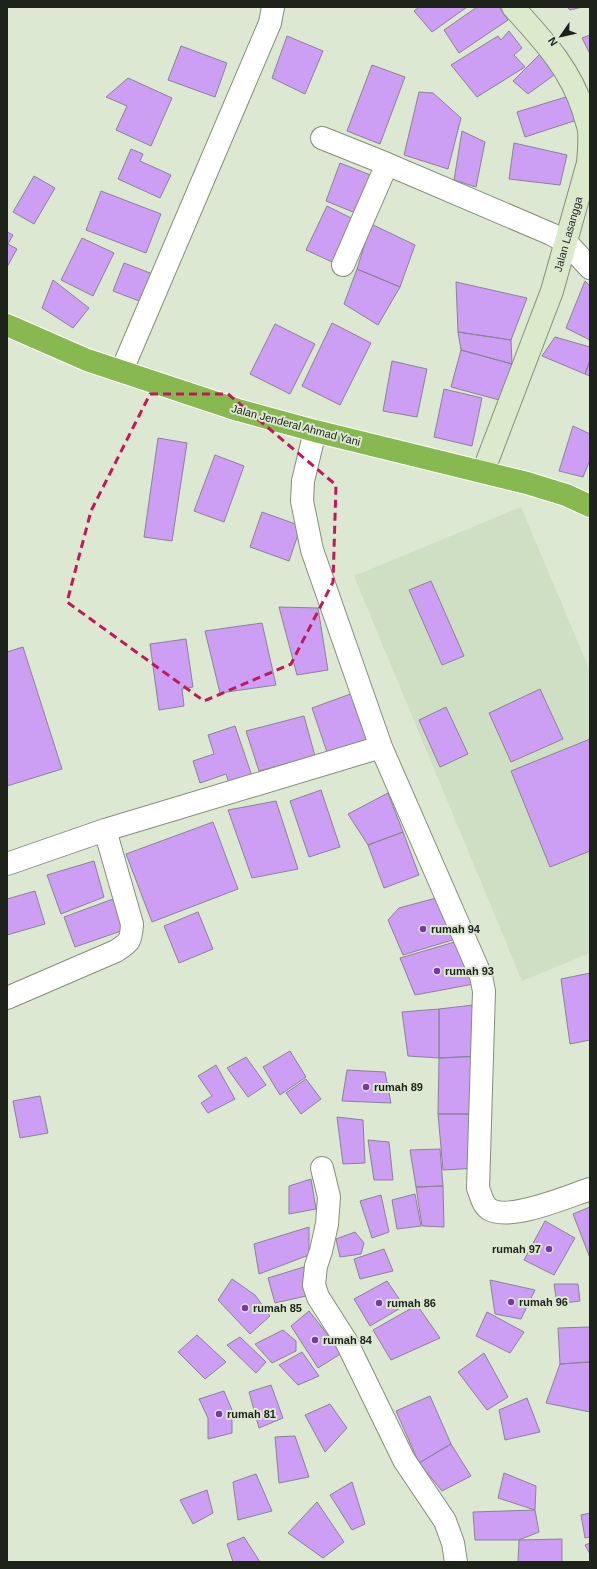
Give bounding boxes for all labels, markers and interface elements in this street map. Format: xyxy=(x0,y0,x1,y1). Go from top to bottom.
north arrow xyxy=(541,16,581,56)
text: N xyxy=(545,35,560,48)
street label: Jalan Lasangga xyxy=(552,194,585,273)
street label: Jalan Jenderal Ahmad Yani xyxy=(230,402,362,448)
place label: rumah 94 xyxy=(431,923,481,935)
marker: rumah 94 xyxy=(418,924,428,934)
place label: rumah 93 xyxy=(445,965,494,977)
marker: rumah 93 xyxy=(432,966,442,976)
place label: rumah 89 xyxy=(374,1081,423,1093)
marker: rumah 89 xyxy=(361,1082,371,1092)
place label: rumah 97 xyxy=(492,1243,541,1255)
marker: rumah 97 xyxy=(544,1244,554,1254)
place label: rumah 96 xyxy=(519,1296,568,1308)
place label: rumah 86 xyxy=(387,1297,436,1309)
marker: rumah 96 xyxy=(506,1297,516,1307)
marker: rumah 86 xyxy=(374,1298,384,1308)
place label: rumah 85 xyxy=(253,1302,302,1314)
marker: rumah 85 xyxy=(240,1303,250,1313)
place label: rumah 84 xyxy=(323,1334,373,1346)
marker: rumah 84 xyxy=(310,1335,320,1345)
place label: rumah 81 xyxy=(227,1408,276,1420)
marker: rumah 81 xyxy=(214,1409,224,1419)

